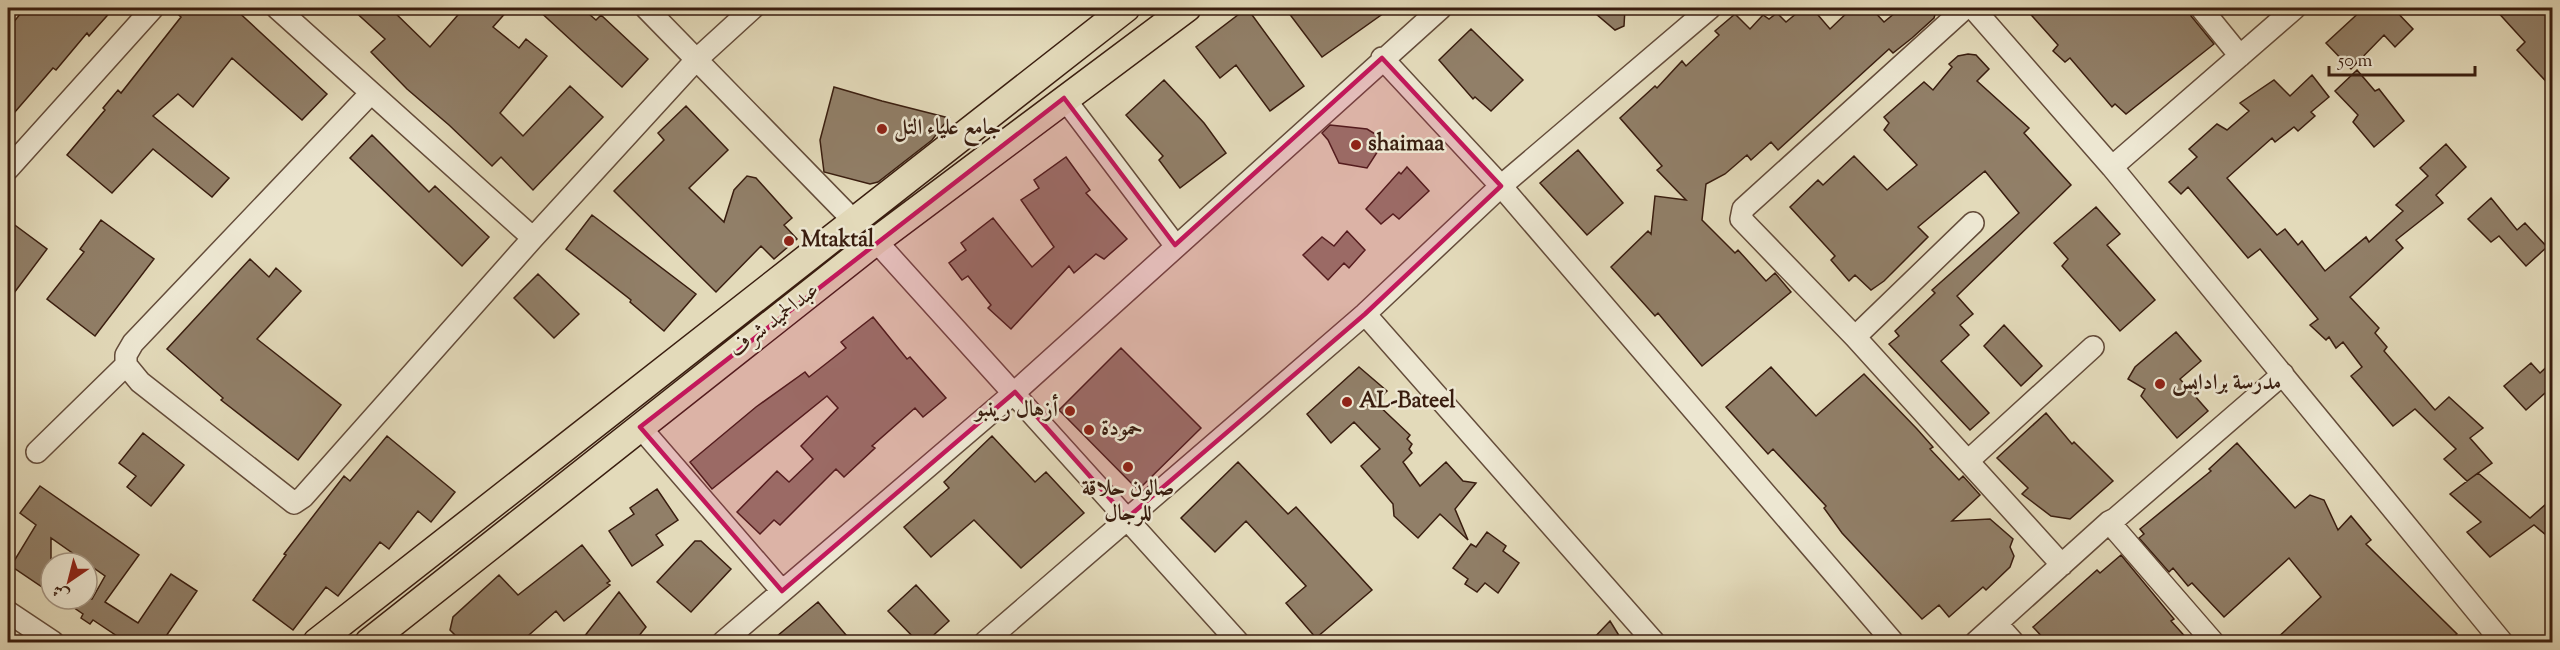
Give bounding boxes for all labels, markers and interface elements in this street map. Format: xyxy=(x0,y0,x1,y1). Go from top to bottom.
scale bar xyxy=(2329,39,2474,77)
text: 50 m xyxy=(2337,49,2373,75)
place label: جامع علياء التل xyxy=(894,113,1001,147)
marker: جامع علياء التل xyxy=(875,122,889,136)
place label: shaimaa xyxy=(1368,129,1445,161)
marker: shaimaa xyxy=(1349,138,1363,152)
place label: Mtaktal xyxy=(801,225,875,257)
marker: Mtaktal xyxy=(782,234,796,248)
street label: عبدالحميد شرف xyxy=(723,275,827,367)
place label: مدرسة برادايس xyxy=(2172,368,2281,400)
marker: مدرسة برادايس xyxy=(2153,377,2167,391)
place label: AL-Bateel xyxy=(1359,386,1456,418)
place label: أزهال رينبو xyxy=(973,393,1059,427)
marker: AL-Bateel xyxy=(1340,395,1354,409)
marker: أزهال رينبو xyxy=(1063,404,1077,418)
place label: حمودة xyxy=(1101,414,1143,446)
marker: حمودة xyxy=(1082,423,1096,437)
marker: صالون حلاقة للرجال xyxy=(1121,460,1135,474)
place label: صالون حلاقة للرجال xyxy=(1082,474,1174,531)
north arrow xyxy=(39,551,99,611)
text: ش xyxy=(49,577,75,605)

